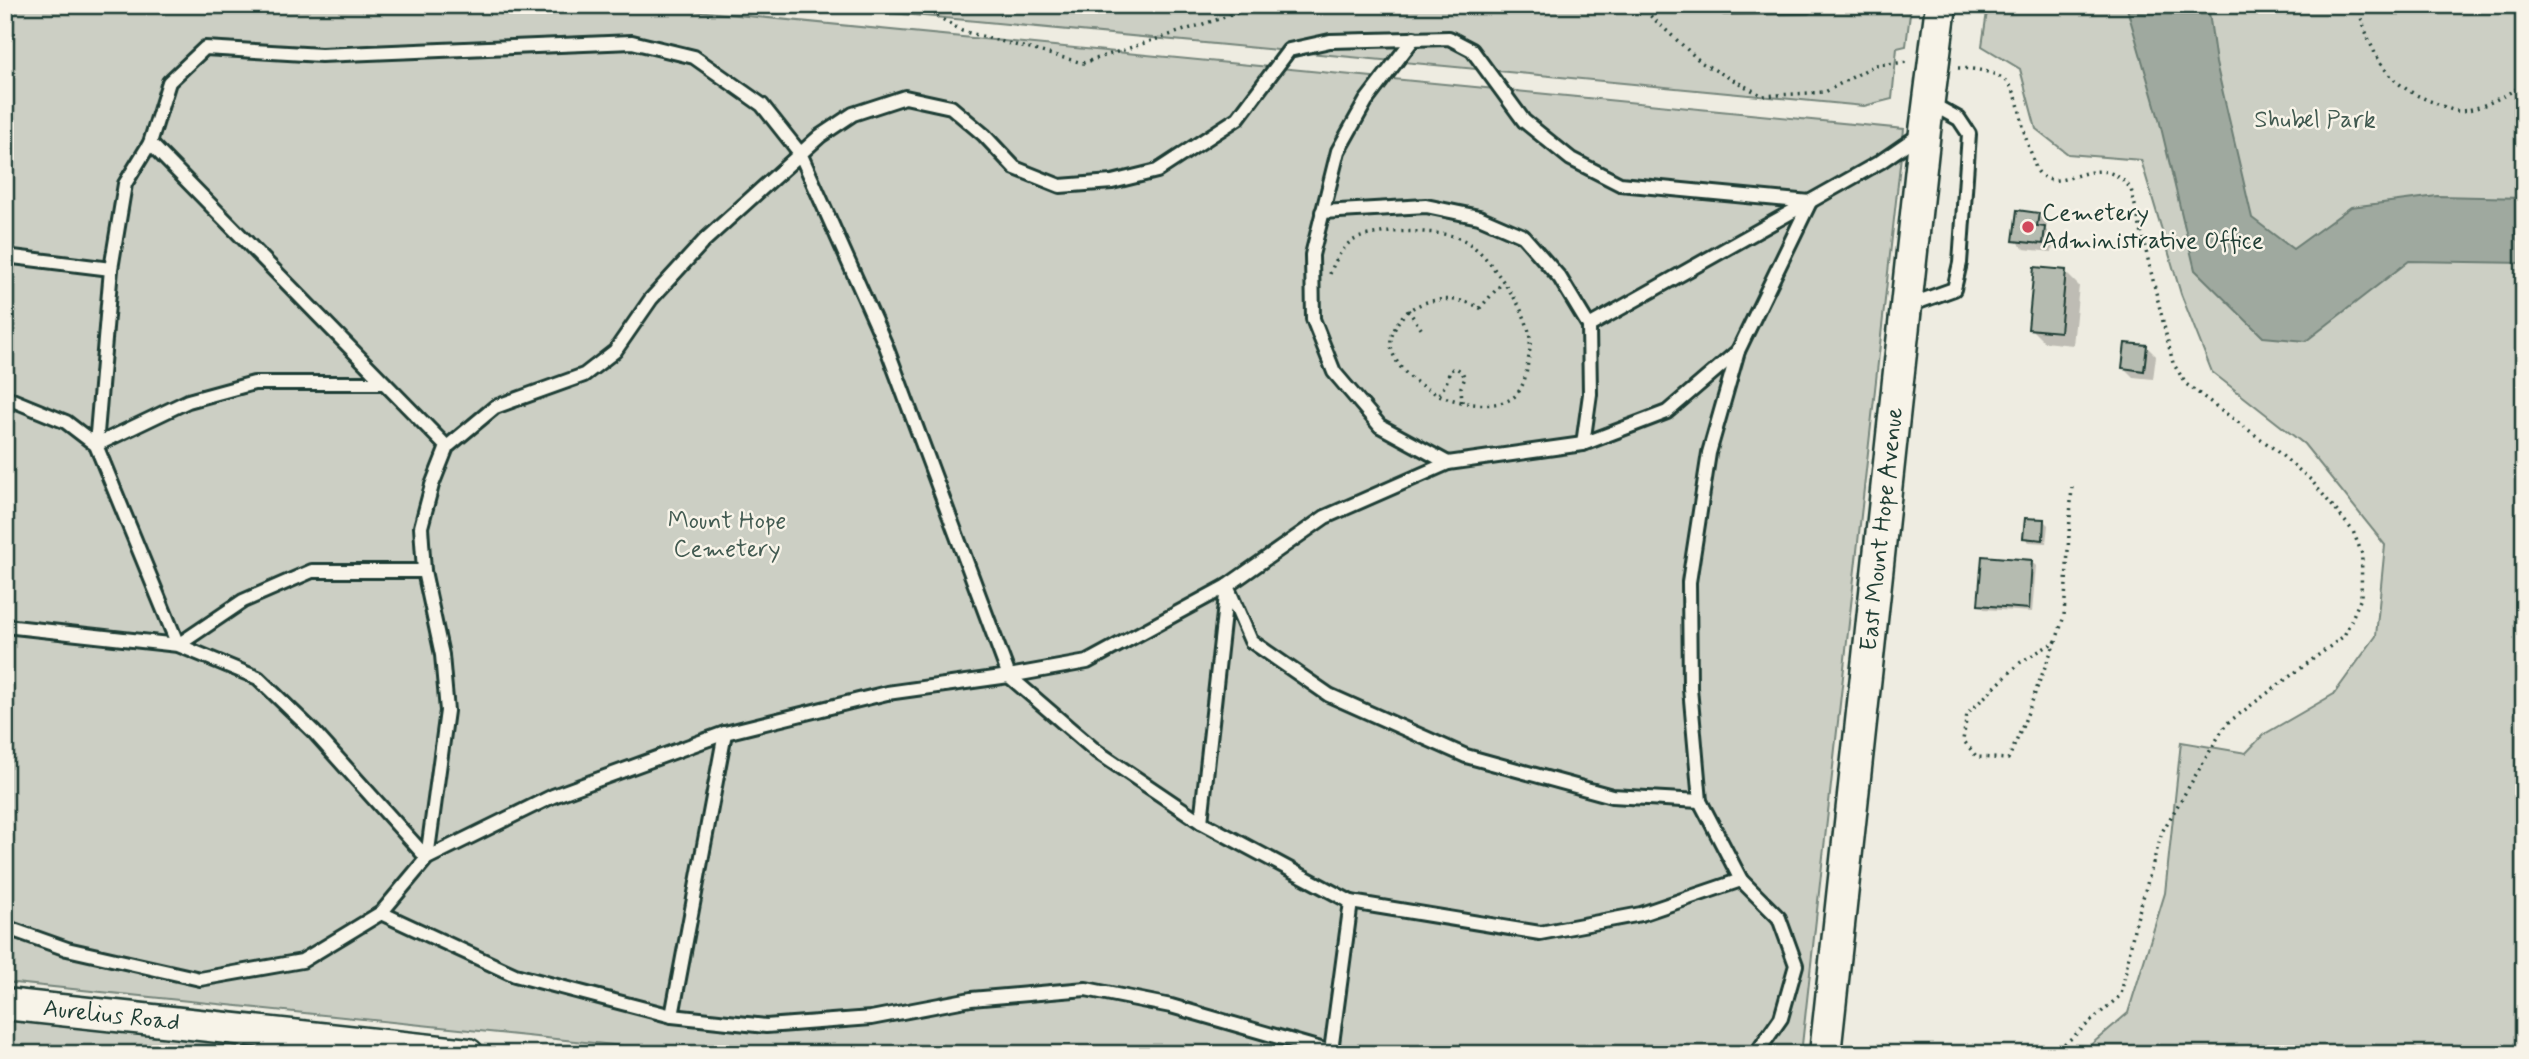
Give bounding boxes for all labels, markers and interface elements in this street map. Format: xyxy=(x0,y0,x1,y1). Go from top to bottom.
park label: Shubel Park xyxy=(2254,105,2376,136)
place label: Cemetery Administrative Office xyxy=(2042,198,2264,257)
marker: Cemetery Administrative Office xyxy=(2020,219,2036,235)
street label: East Mount Hope Avenue xyxy=(1853,406,1910,653)
park label: Mount Hope Cemetery xyxy=(668,506,786,565)
street label: Aurelius Road xyxy=(41,993,181,1038)

